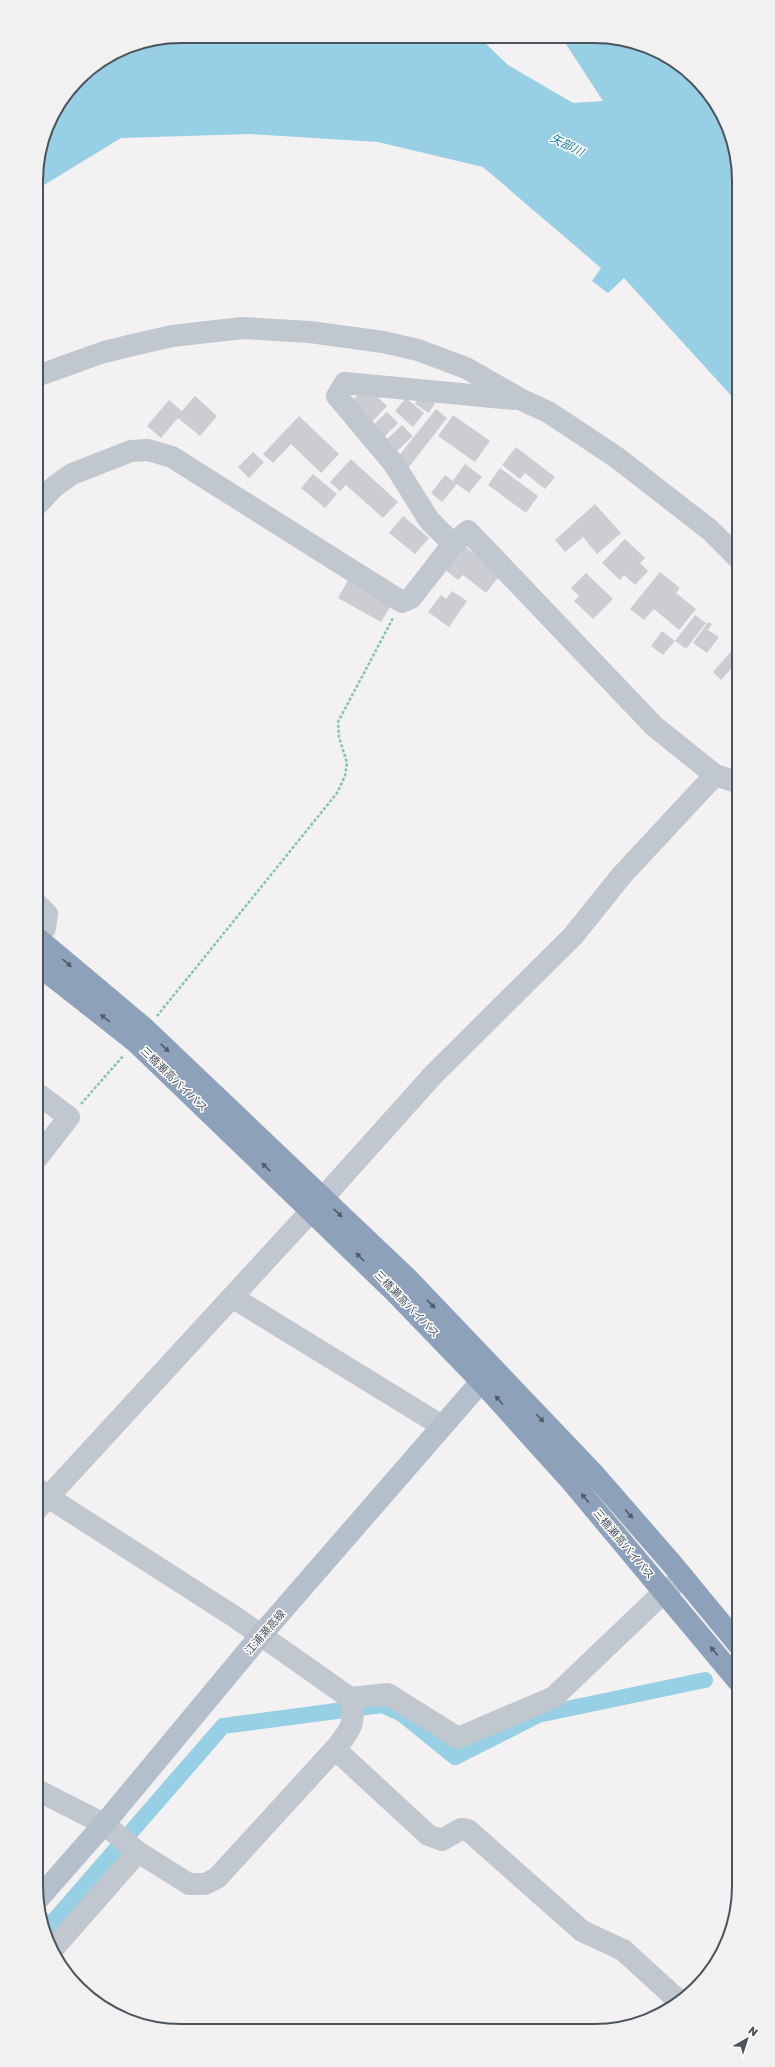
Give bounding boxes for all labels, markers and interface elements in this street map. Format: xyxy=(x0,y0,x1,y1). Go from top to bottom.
water label: 矢部川 xyxy=(548,130,588,160)
one-way arrow xyxy=(62,959,73,968)
one-way arrow xyxy=(100,1014,111,1022)
street label: 三橋瀬高バイパス xyxy=(138,1043,210,1114)
one-way arrow xyxy=(160,1044,170,1053)
one-way arrow xyxy=(261,1162,271,1172)
one-way arrow xyxy=(333,1208,343,1218)
one-way arrow xyxy=(355,1252,365,1262)
street label: 三橋瀬高バイパス xyxy=(372,1268,443,1340)
one-way arrow xyxy=(427,1299,436,1309)
one-way arrow xyxy=(494,1395,503,1406)
one-way arrow xyxy=(536,1413,545,1423)
one-way arrow xyxy=(581,1492,590,1503)
street label: 三橋瀬高バイパス xyxy=(591,1506,658,1581)
one-way arrow xyxy=(624,1508,633,1519)
street label: 江浦瀬高線 xyxy=(242,1607,288,1657)
one-way arrow xyxy=(710,1645,719,1656)
north arrow xyxy=(727,2019,767,2059)
text: N xyxy=(746,2023,761,2039)

